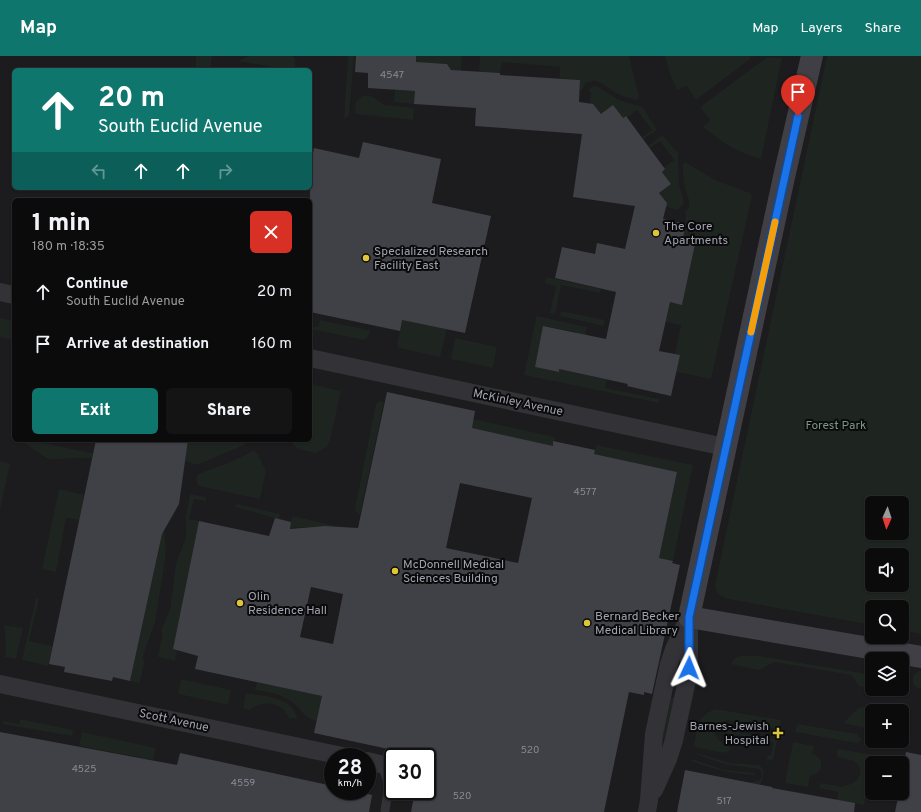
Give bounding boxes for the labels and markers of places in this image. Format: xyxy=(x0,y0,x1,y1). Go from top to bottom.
pin xyxy=(781,75,815,116)
place label: The Core Apartments xyxy=(664,219,728,249)
marker: The Core Apartments xyxy=(651,228,661,238)
place label: Specialized Research Facility East xyxy=(374,244,488,274)
marker: Specialized Research Facility East xyxy=(361,253,371,263)
place label: McDonnell Medical Sciences Building xyxy=(403,557,504,587)
marker: McDonnell Medical Sciences Building xyxy=(390,566,400,576)
place label: Olin Residence Hall xyxy=(248,589,327,619)
marker: Olin Residence Hall xyxy=(235,598,245,608)
place label: Bernard Becker Medical Library xyxy=(595,609,680,639)
marker: Bernard Becker Medical Library xyxy=(582,618,592,628)
place label: Barnes-Jewish Hospital xyxy=(690,719,769,749)
marker: Barnes-Jewish Hospital xyxy=(772,727,784,739)

